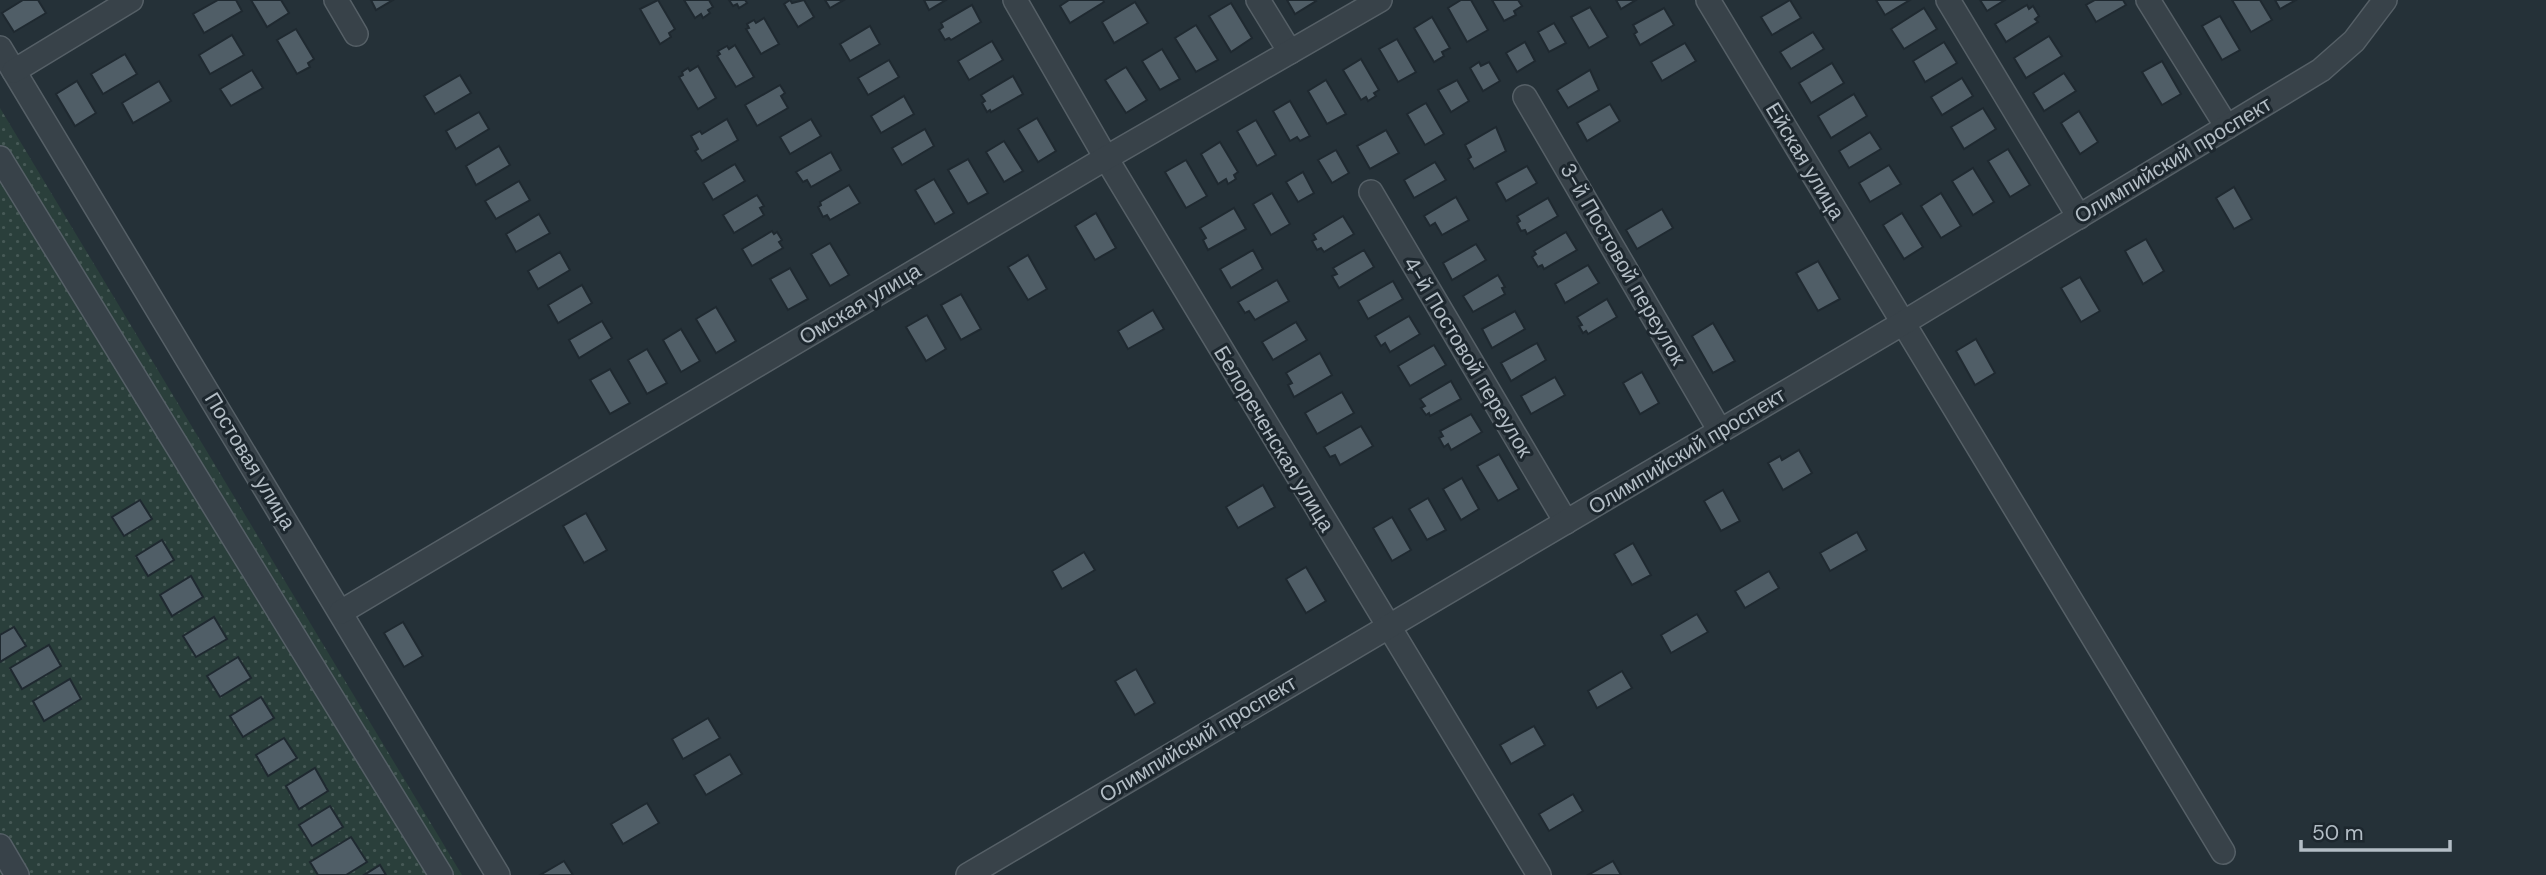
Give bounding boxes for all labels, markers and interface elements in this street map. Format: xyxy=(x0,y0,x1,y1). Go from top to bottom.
street label: Олимпийский проспект xyxy=(2069,90,2277,230)
street label: Ейская улица xyxy=(1759,97,1851,225)
street label: 3-й Постовой переулок xyxy=(1554,158,1693,371)
street label: 4-й Постовой переулок xyxy=(1397,252,1539,463)
street label: Омская улица xyxy=(794,256,926,351)
street label: Белореченская улица xyxy=(1207,341,1341,537)
street label: Олимпийский проспект xyxy=(1583,381,1791,521)
street label: Постовая улица xyxy=(198,387,302,535)
street label: Олимпийский проспект xyxy=(1094,669,1302,809)
scale bar xyxy=(2301,808,2450,852)
text: 50 m xyxy=(2312,819,2363,847)

